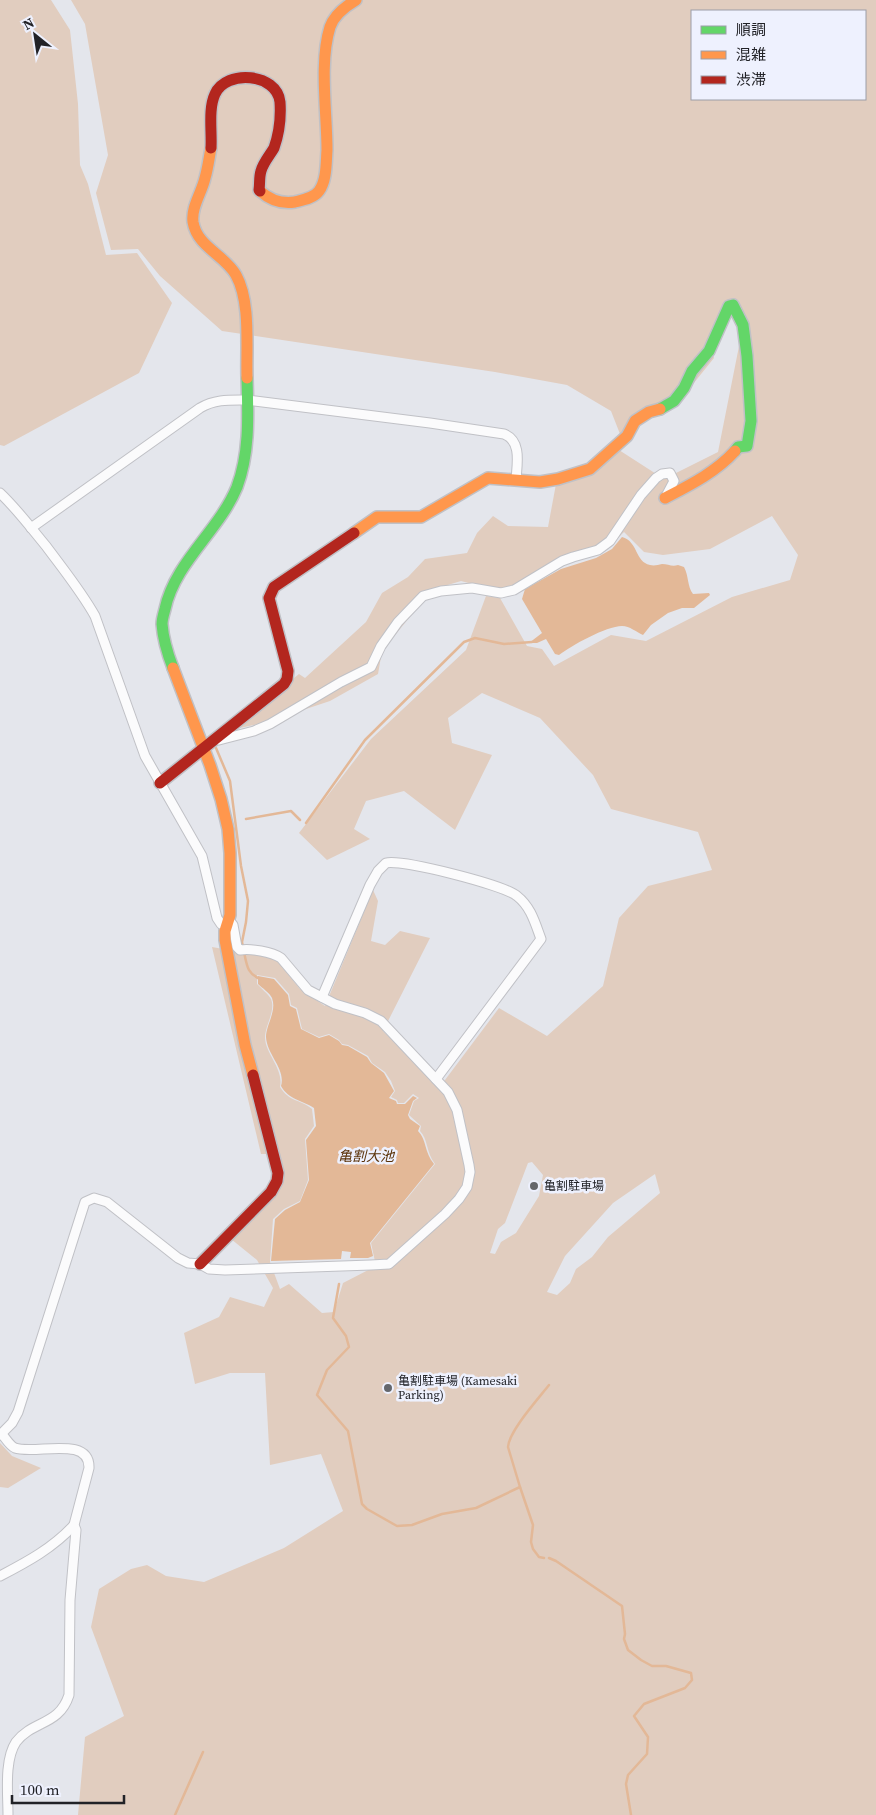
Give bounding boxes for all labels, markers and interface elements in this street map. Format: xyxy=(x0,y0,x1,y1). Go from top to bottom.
north arrow xyxy=(10,10,60,60)
legend xyxy=(691,10,866,100)
text: N xyxy=(19,13,38,35)
text: 順調 xyxy=(736,19,766,40)
text: 混雑 xyxy=(736,44,766,65)
text: 渋滞 xyxy=(736,69,766,90)
water label: 亀割大池 xyxy=(338,1146,396,1166)
place label: 亀割駐車場 xyxy=(544,1178,604,1194)
marker: 亀割駐車場 xyxy=(528,1180,540,1192)
place label: 亀割駐車場 (Kamesaki Parking) xyxy=(398,1373,518,1403)
marker: 亀割駐車場 (Kamesaki Parking) xyxy=(382,1382,394,1394)
scale bar xyxy=(12,1772,125,1804)
text: 100 m xyxy=(20,1779,60,1800)

